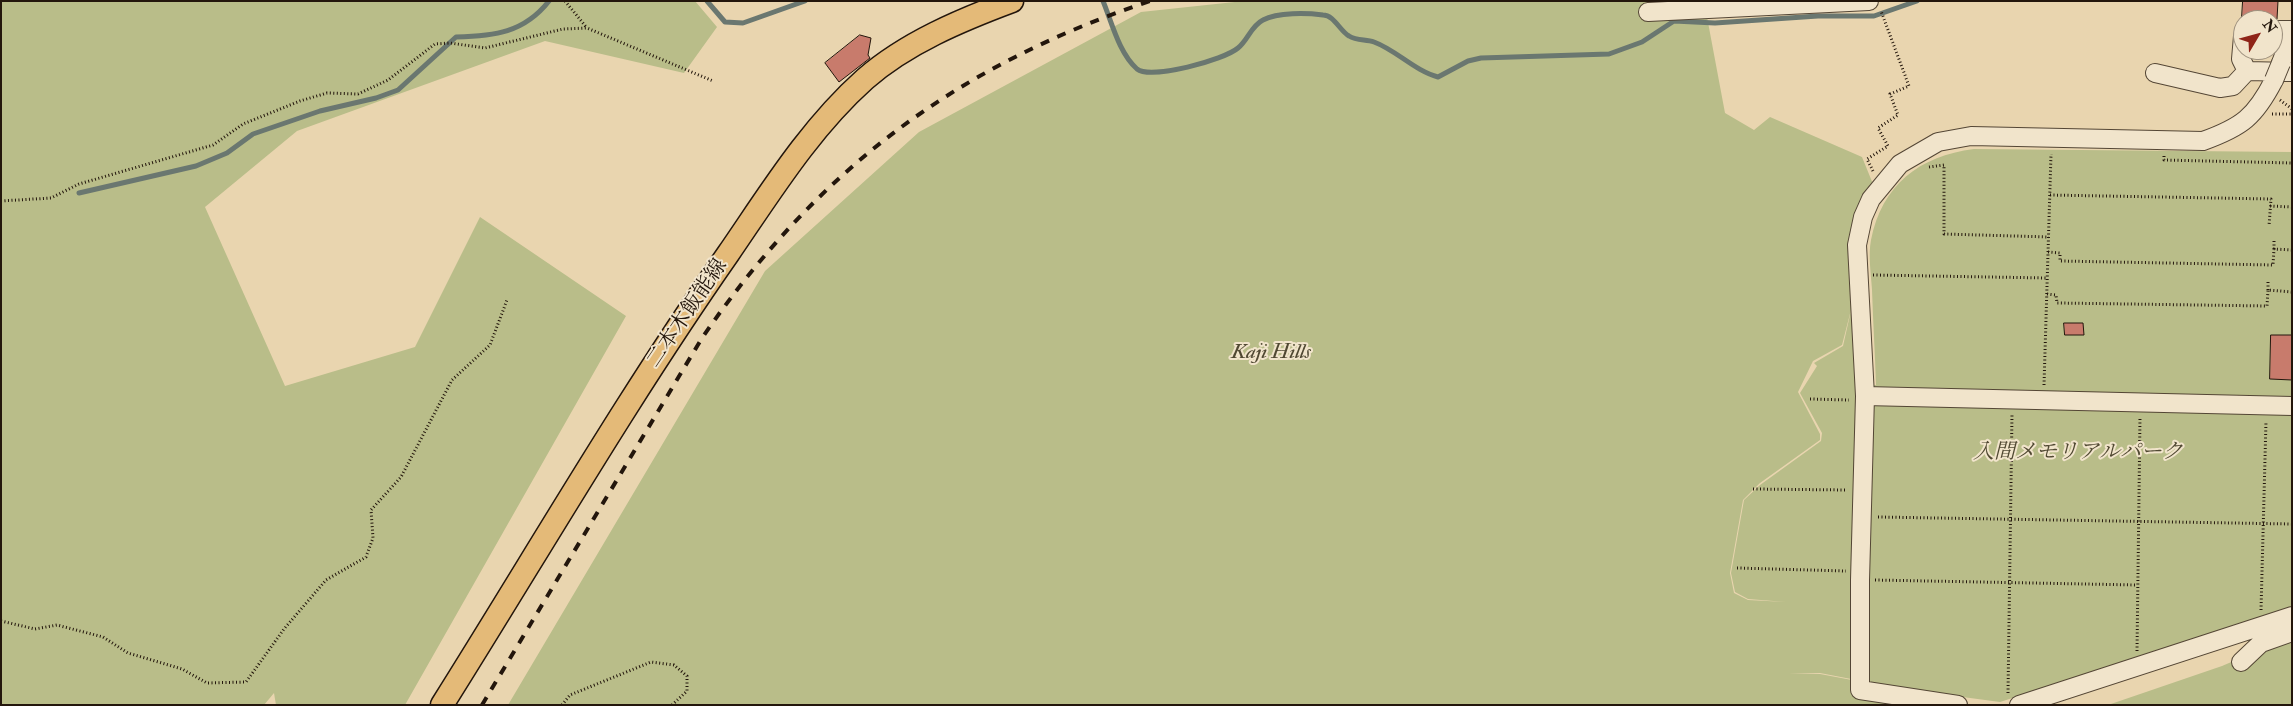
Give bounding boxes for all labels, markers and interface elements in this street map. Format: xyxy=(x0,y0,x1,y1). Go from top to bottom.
north arrow xyxy=(2233,10,2283,60)
text: N xyxy=(2259,16,2280,36)
street label: 二本木飯能線 xyxy=(642,255,734,373)
park label: Kaji Hills xyxy=(1231,340,1311,366)
park label: 入間メモリアルパーク xyxy=(1973,440,2183,466)

